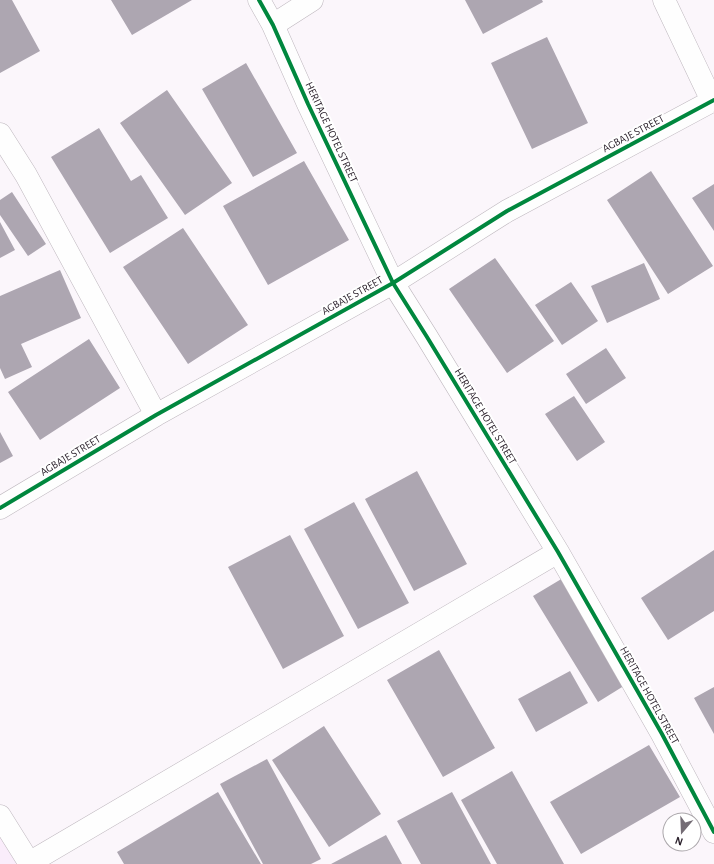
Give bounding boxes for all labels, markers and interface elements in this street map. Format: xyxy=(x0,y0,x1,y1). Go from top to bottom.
street label: HERITAGE HOTEL STREET xyxy=(303,80,360,185)
street label: AGBAJE STREET xyxy=(601,112,666,154)
street label: AGBAJE STREET xyxy=(320,274,385,317)
street label: HERITAGE HOTEL STREET xyxy=(453,366,519,467)
street label: AGBAJE STREET xyxy=(38,433,103,478)
street label: HERITAGE HOTEL STREET xyxy=(618,645,681,747)
north arrow xyxy=(662,812,702,852)
text: N xyxy=(673,835,684,847)

